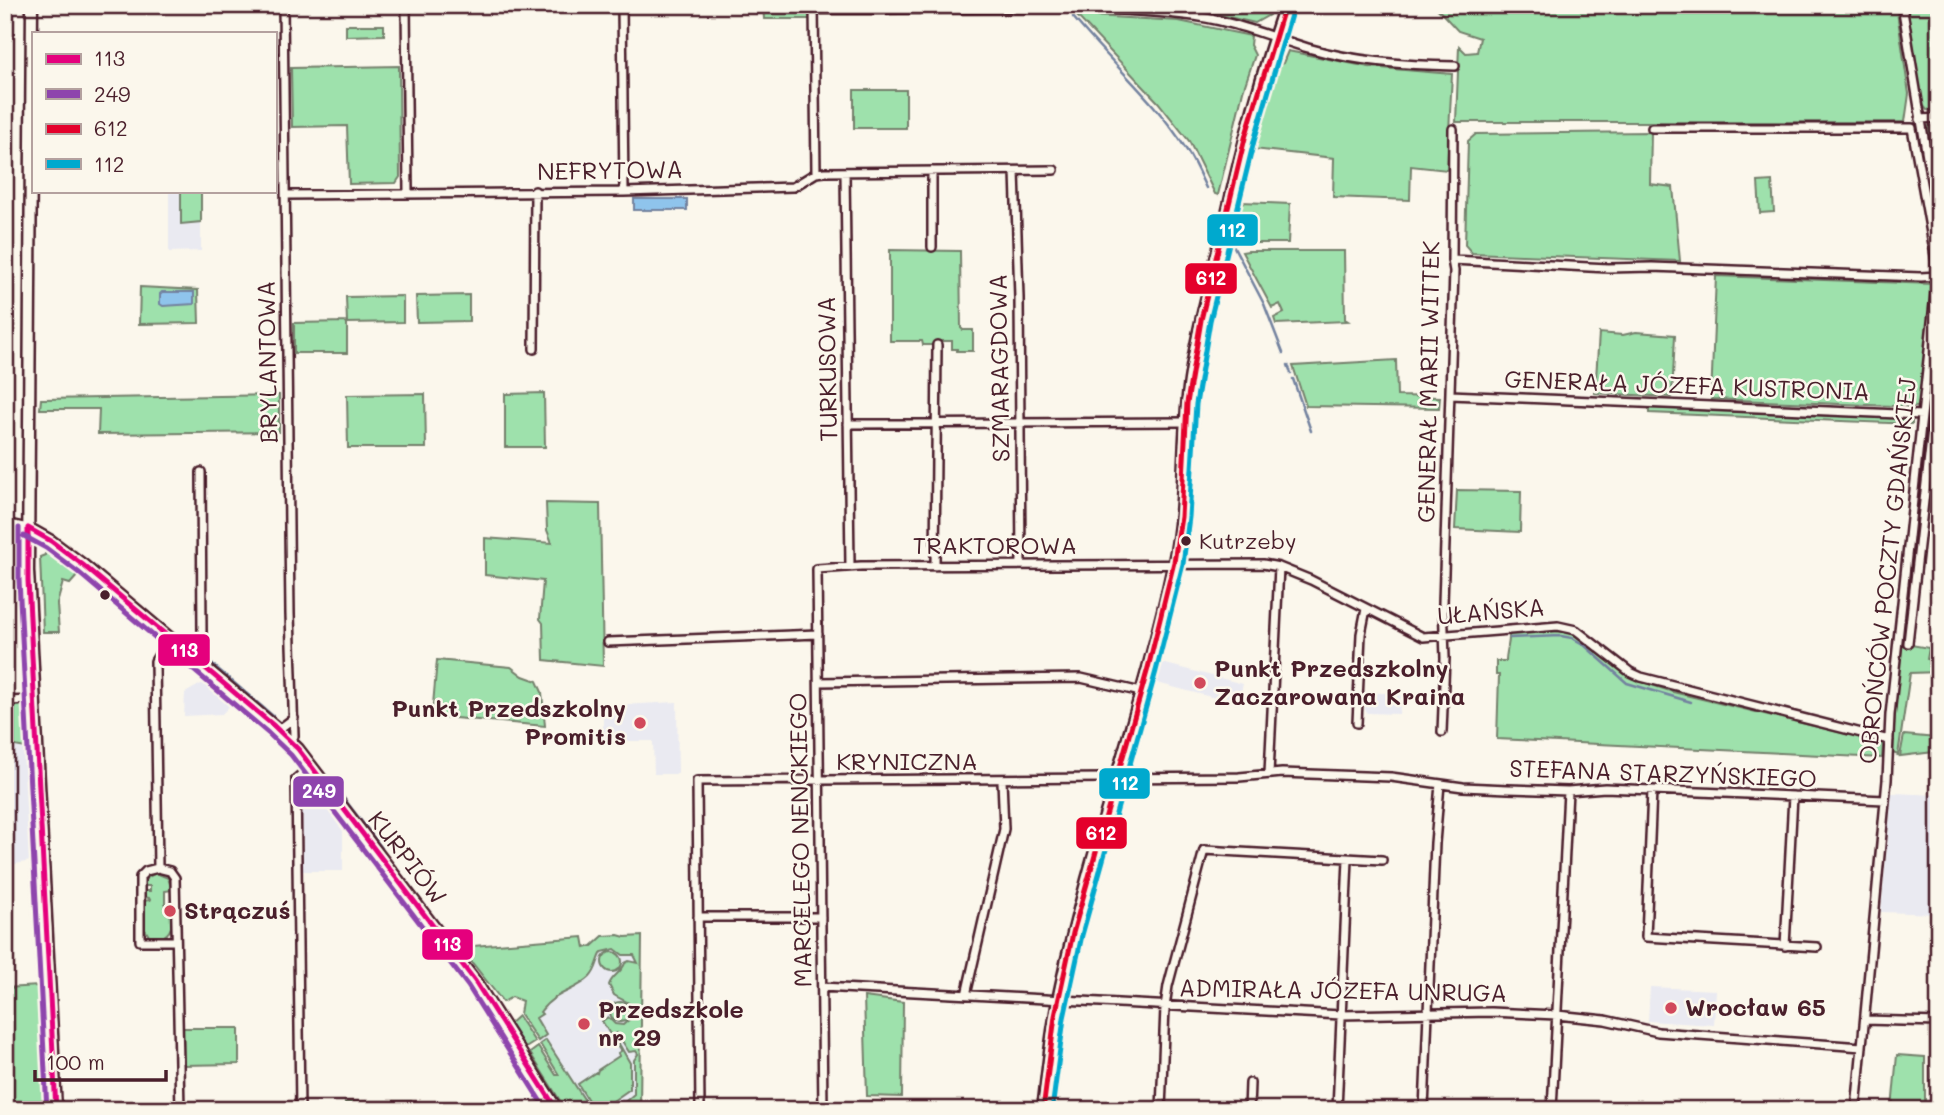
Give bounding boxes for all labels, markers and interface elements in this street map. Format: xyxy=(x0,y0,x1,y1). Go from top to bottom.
legend xyxy=(32,32,276,192)
text: 113 xyxy=(94,44,125,71)
text: 249 xyxy=(94,80,130,107)
text: 612 xyxy=(94,114,128,141)
text: 112 xyxy=(94,150,124,177)
street label: NEFRYTOWA xyxy=(537,153,683,186)
line badge: 112 xyxy=(1206,213,1259,247)
text: 112 xyxy=(1218,217,1246,242)
street label: GENERAŁ MARII WITTEK xyxy=(1410,240,1445,523)
line badge: 612 xyxy=(1184,262,1238,295)
text: 612 xyxy=(1196,265,1226,290)
street label: SZMARAGDOWA xyxy=(981,274,1016,462)
street label: BRYLANTOWA xyxy=(250,280,283,444)
street label: TURKUSOWA xyxy=(810,296,843,442)
street label: GENERAŁA JÓZEFA KUSTRONIA xyxy=(1504,363,1870,406)
street label: OBROŃCÓW POCZTY GDAŃSKIEJ xyxy=(1851,376,1922,765)
place label: Kutrzeby xyxy=(1199,526,1296,555)
street label: TRAKTOROWA xyxy=(913,529,1077,560)
marker: Kutrzeby xyxy=(1179,534,1193,548)
unlabelled marker xyxy=(98,588,112,602)
street label: UŁAŃSKA xyxy=(1436,590,1546,631)
line badge: 113 xyxy=(157,633,211,667)
text: 113 xyxy=(170,637,198,662)
place label: Punkt Przedszkolny Zaczarowana Kraina xyxy=(1214,652,1466,711)
marker: Punkt Przedszkolny Zaczarowana Kraina xyxy=(1192,675,1208,691)
place label: Punkt Przedszkolny Promitis xyxy=(391,692,626,751)
street label: MARCELEGO NENCKIEGO xyxy=(781,692,818,988)
marker: Punkt Przedszkolny Promitis xyxy=(632,715,648,731)
street label: KRYNICZNA xyxy=(836,745,978,776)
street label: STEFANA STARZYŃSKIEGO xyxy=(1509,752,1817,793)
line badge: 112 xyxy=(1098,767,1151,800)
text: 112 xyxy=(1111,770,1139,795)
line badge: 249 xyxy=(292,775,345,808)
text: 249 xyxy=(302,778,337,803)
street label: KURPIÓW xyxy=(362,804,454,910)
line badge: 612 xyxy=(1075,816,1128,850)
text: 612 xyxy=(1086,820,1116,845)
place label: Strączuś xyxy=(184,894,291,925)
marker: Strączuś xyxy=(162,903,178,919)
line badge: 113 xyxy=(421,928,474,961)
text: 113 xyxy=(433,931,461,956)
street label: ADMIRAŁA JÓZEFA UNRUGA xyxy=(1179,971,1507,1008)
place label: Wrocław 65 xyxy=(1685,991,1826,1022)
place label: Przedszkole nr 29 xyxy=(598,993,744,1052)
marker: Wrocław 65 xyxy=(1663,1000,1679,1016)
marker: Przedszkole nr 29 xyxy=(576,1016,592,1032)
scale bar xyxy=(35,1038,166,1082)
text: 100 m xyxy=(46,1048,105,1075)

